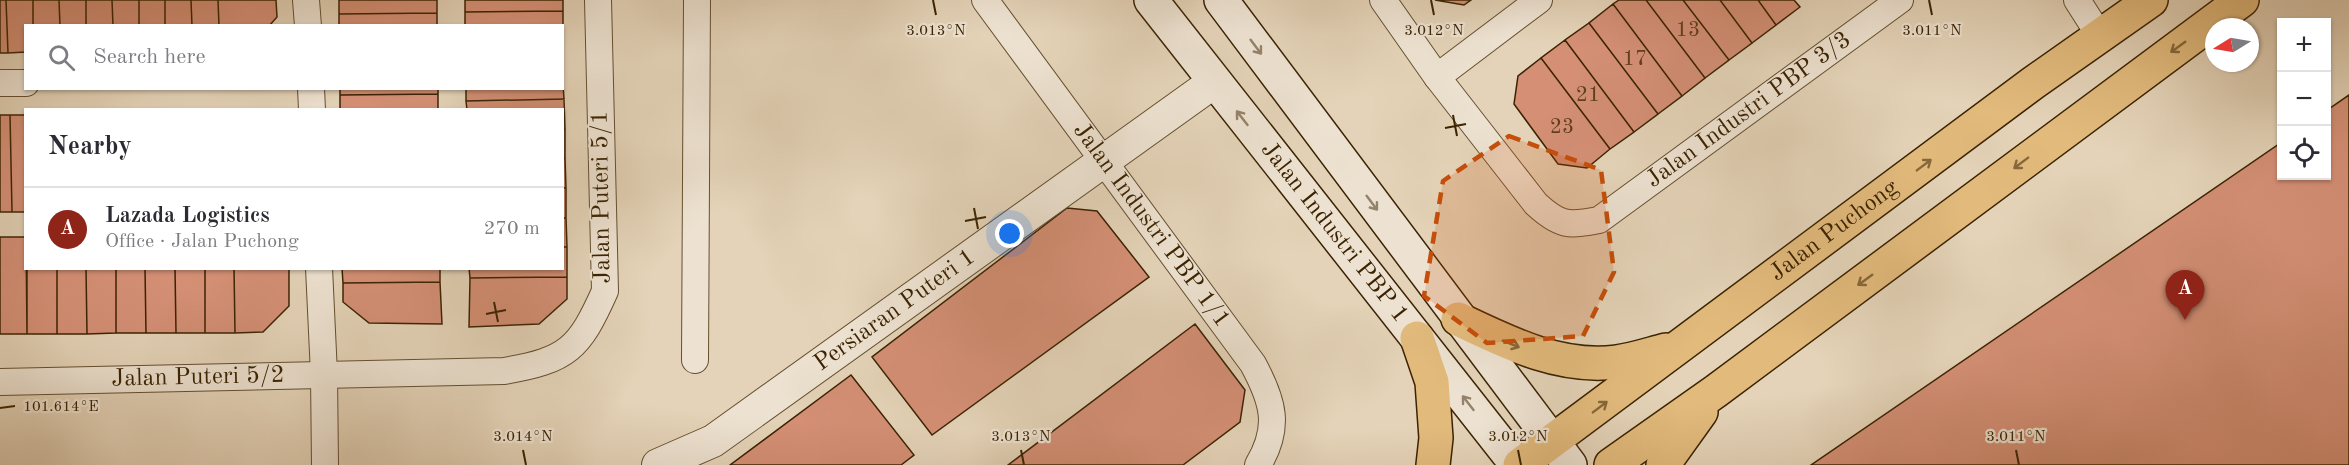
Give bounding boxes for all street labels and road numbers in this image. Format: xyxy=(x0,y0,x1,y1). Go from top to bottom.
street label: Jalan Industri PBP 3/3 xyxy=(1642,28,1856,193)
street label: Jalan Puteri 5/1 xyxy=(588,110,616,284)
street label: Jalan Industri PBP 1/1 xyxy=(1068,119,1234,332)
street label: Jalan Industri PBP 1 xyxy=(1256,138,1412,327)
street label: Jalan Puchong xyxy=(1766,175,1903,286)
street label: Persiaran Puteri 1 xyxy=(810,245,980,376)
street label: Jalan Puteri 5/2 xyxy=(111,364,285,392)

